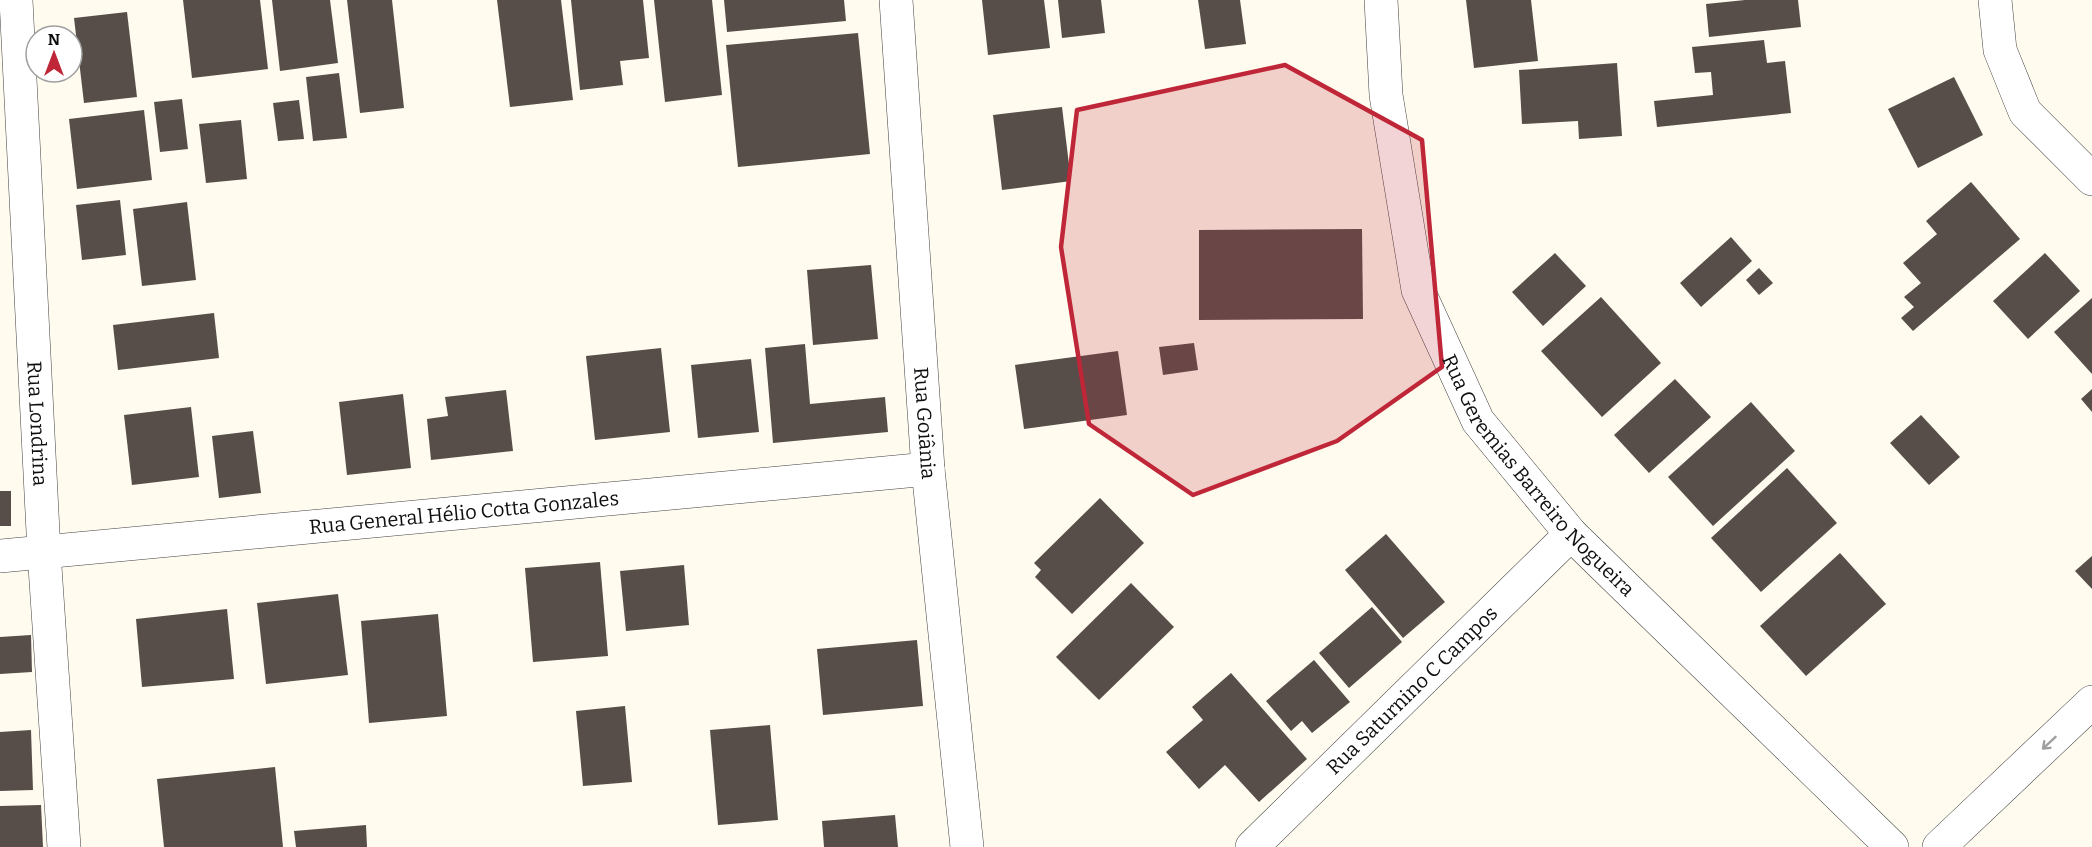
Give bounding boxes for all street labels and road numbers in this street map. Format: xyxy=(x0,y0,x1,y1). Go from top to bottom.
street label: Rua Geremias Barreiro Nogueira xyxy=(1437,351,1640,601)
street label: Rua Londrina xyxy=(22,360,53,487)
street label: Rua Goiânia xyxy=(909,366,941,480)
street label: Rua General Hélio Cotta Gonzales xyxy=(308,486,620,539)
street label: Rua Saturnino C Campos xyxy=(1321,601,1502,779)

